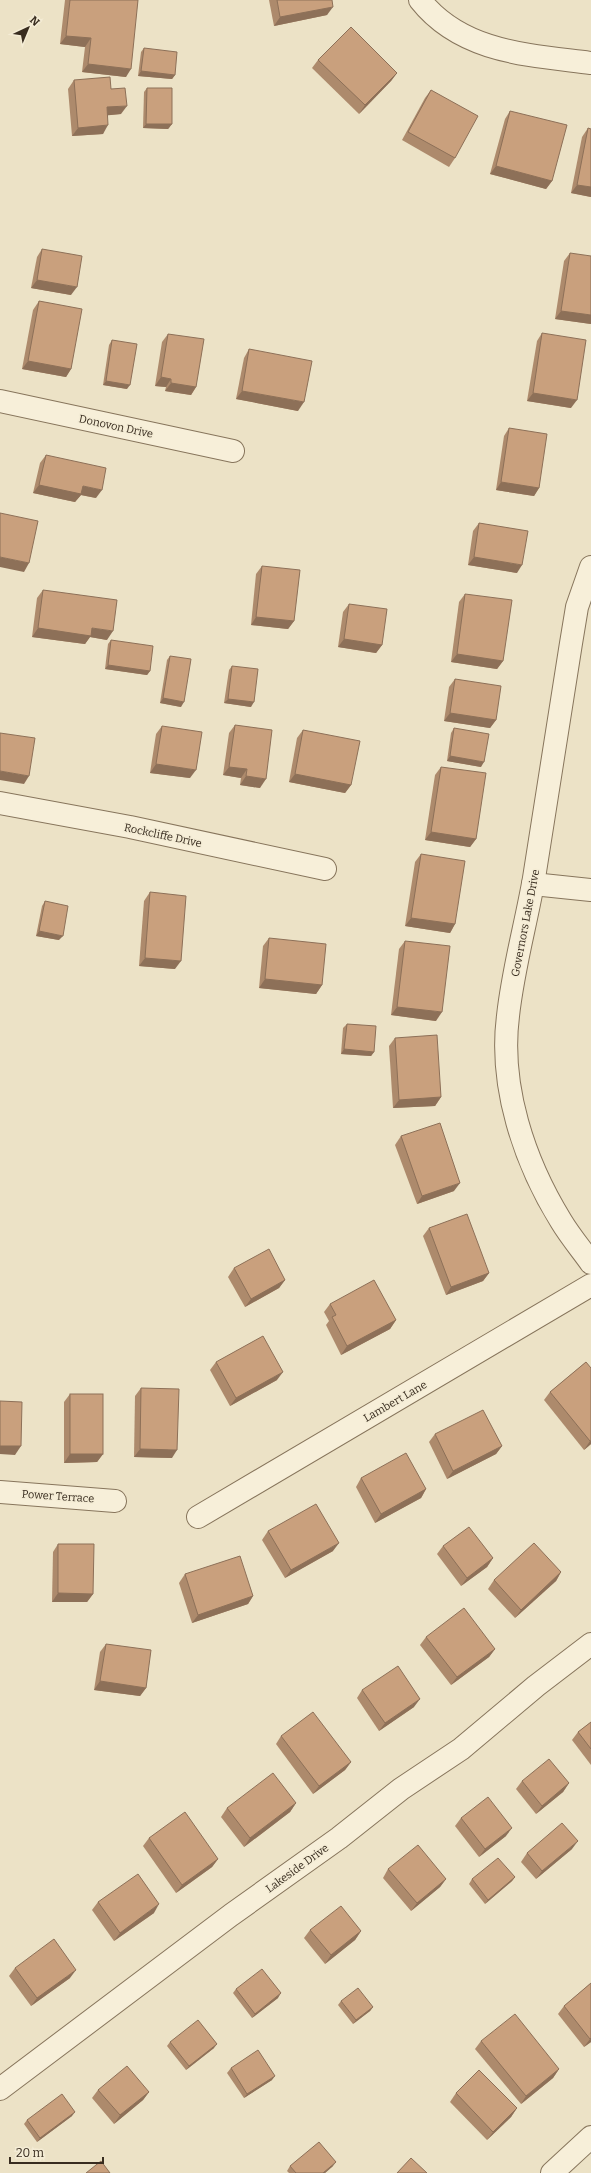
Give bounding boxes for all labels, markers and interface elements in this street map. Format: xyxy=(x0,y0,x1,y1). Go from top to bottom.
north arrow xyxy=(8,8,48,48)
text: N xyxy=(27,14,43,29)
street label: Donovon Drive xyxy=(78,412,154,441)
street label: Rockcliffe Drive xyxy=(123,821,203,850)
street label: Governors Lake Drive xyxy=(509,868,542,978)
street label: Lambert Lane xyxy=(361,1378,429,1425)
street label: Power Terrace xyxy=(21,1487,95,1506)
street label: Lakeside Drive xyxy=(263,1841,331,1895)
scale bar xyxy=(10,2139,103,2165)
text: 20 m xyxy=(16,2146,45,2160)

